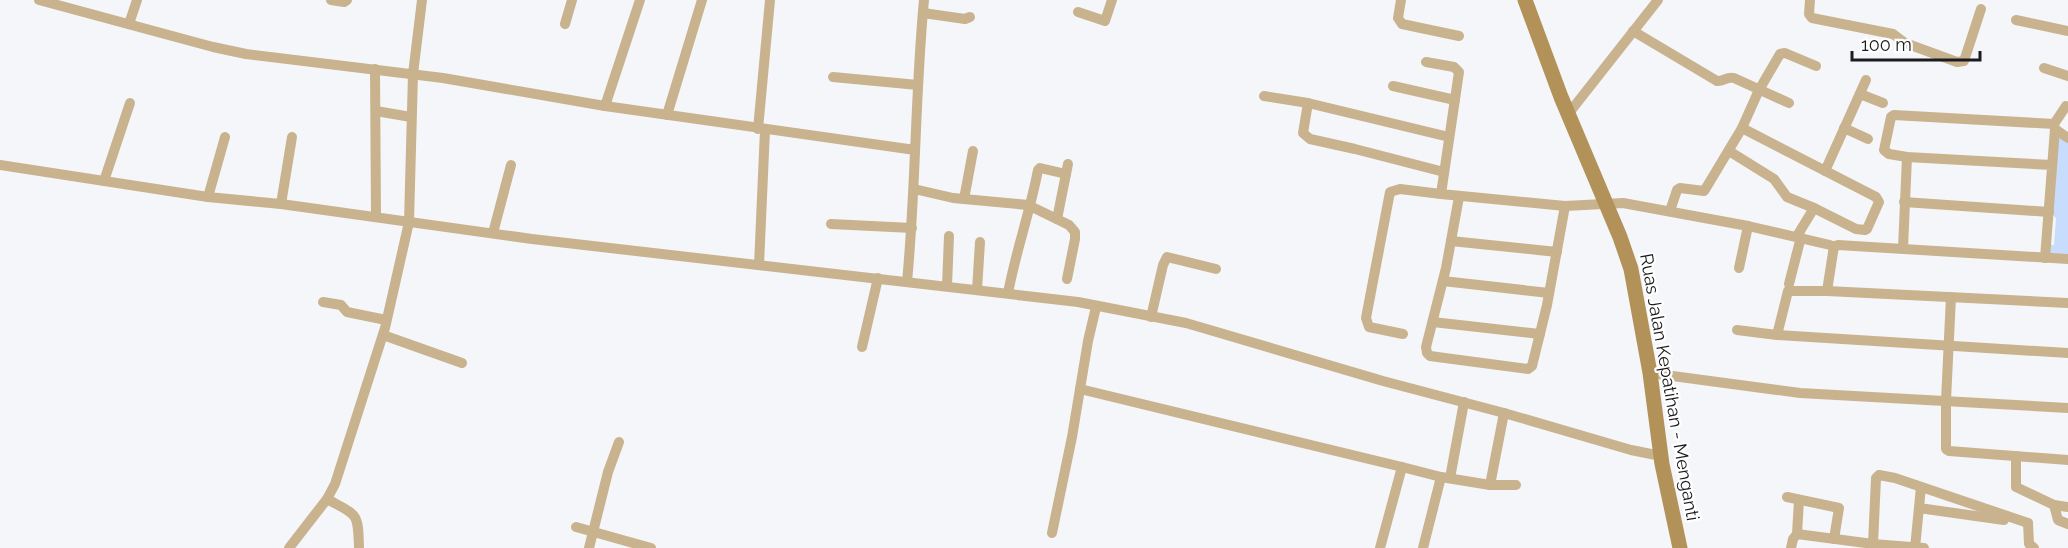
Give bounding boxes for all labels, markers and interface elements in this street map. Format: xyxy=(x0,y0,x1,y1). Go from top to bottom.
scale bar xyxy=(1852,24,1980,62)
text: 100 m xyxy=(1861,34,1912,55)
street label: Ruas Jalan Kepatihan - Menganti xyxy=(1636,252,1704,522)

